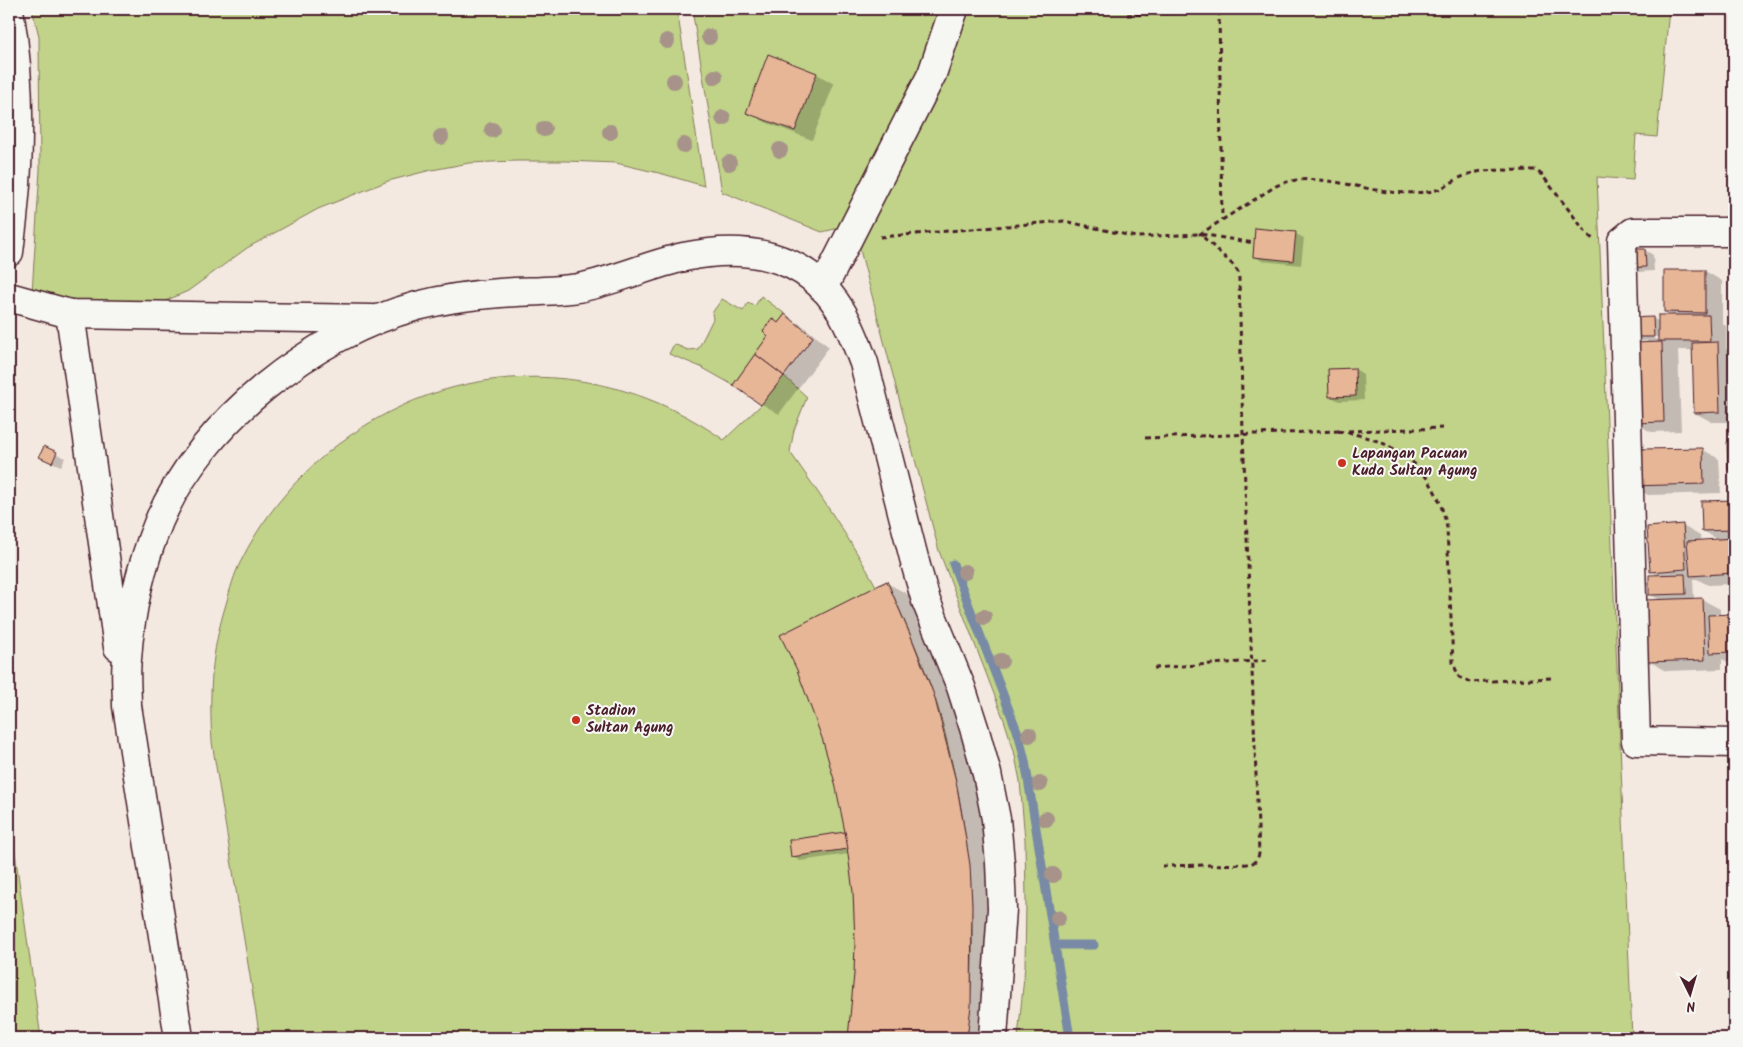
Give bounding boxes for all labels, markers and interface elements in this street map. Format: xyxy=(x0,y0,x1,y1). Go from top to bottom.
place label: Lapangan Pacuan Kuda Sultan Agung xyxy=(1352,442,1477,483)
marker: Lapangan Pacuan Kuda Sultan Agung xyxy=(1336,457,1348,469)
place label: Stadion Sultan Agung xyxy=(586,699,674,740)
marker: Stadion Sultan Agung xyxy=(570,714,582,726)
north arrow xyxy=(1666,970,1716,1020)
text: N xyxy=(1686,995,1696,1017)

